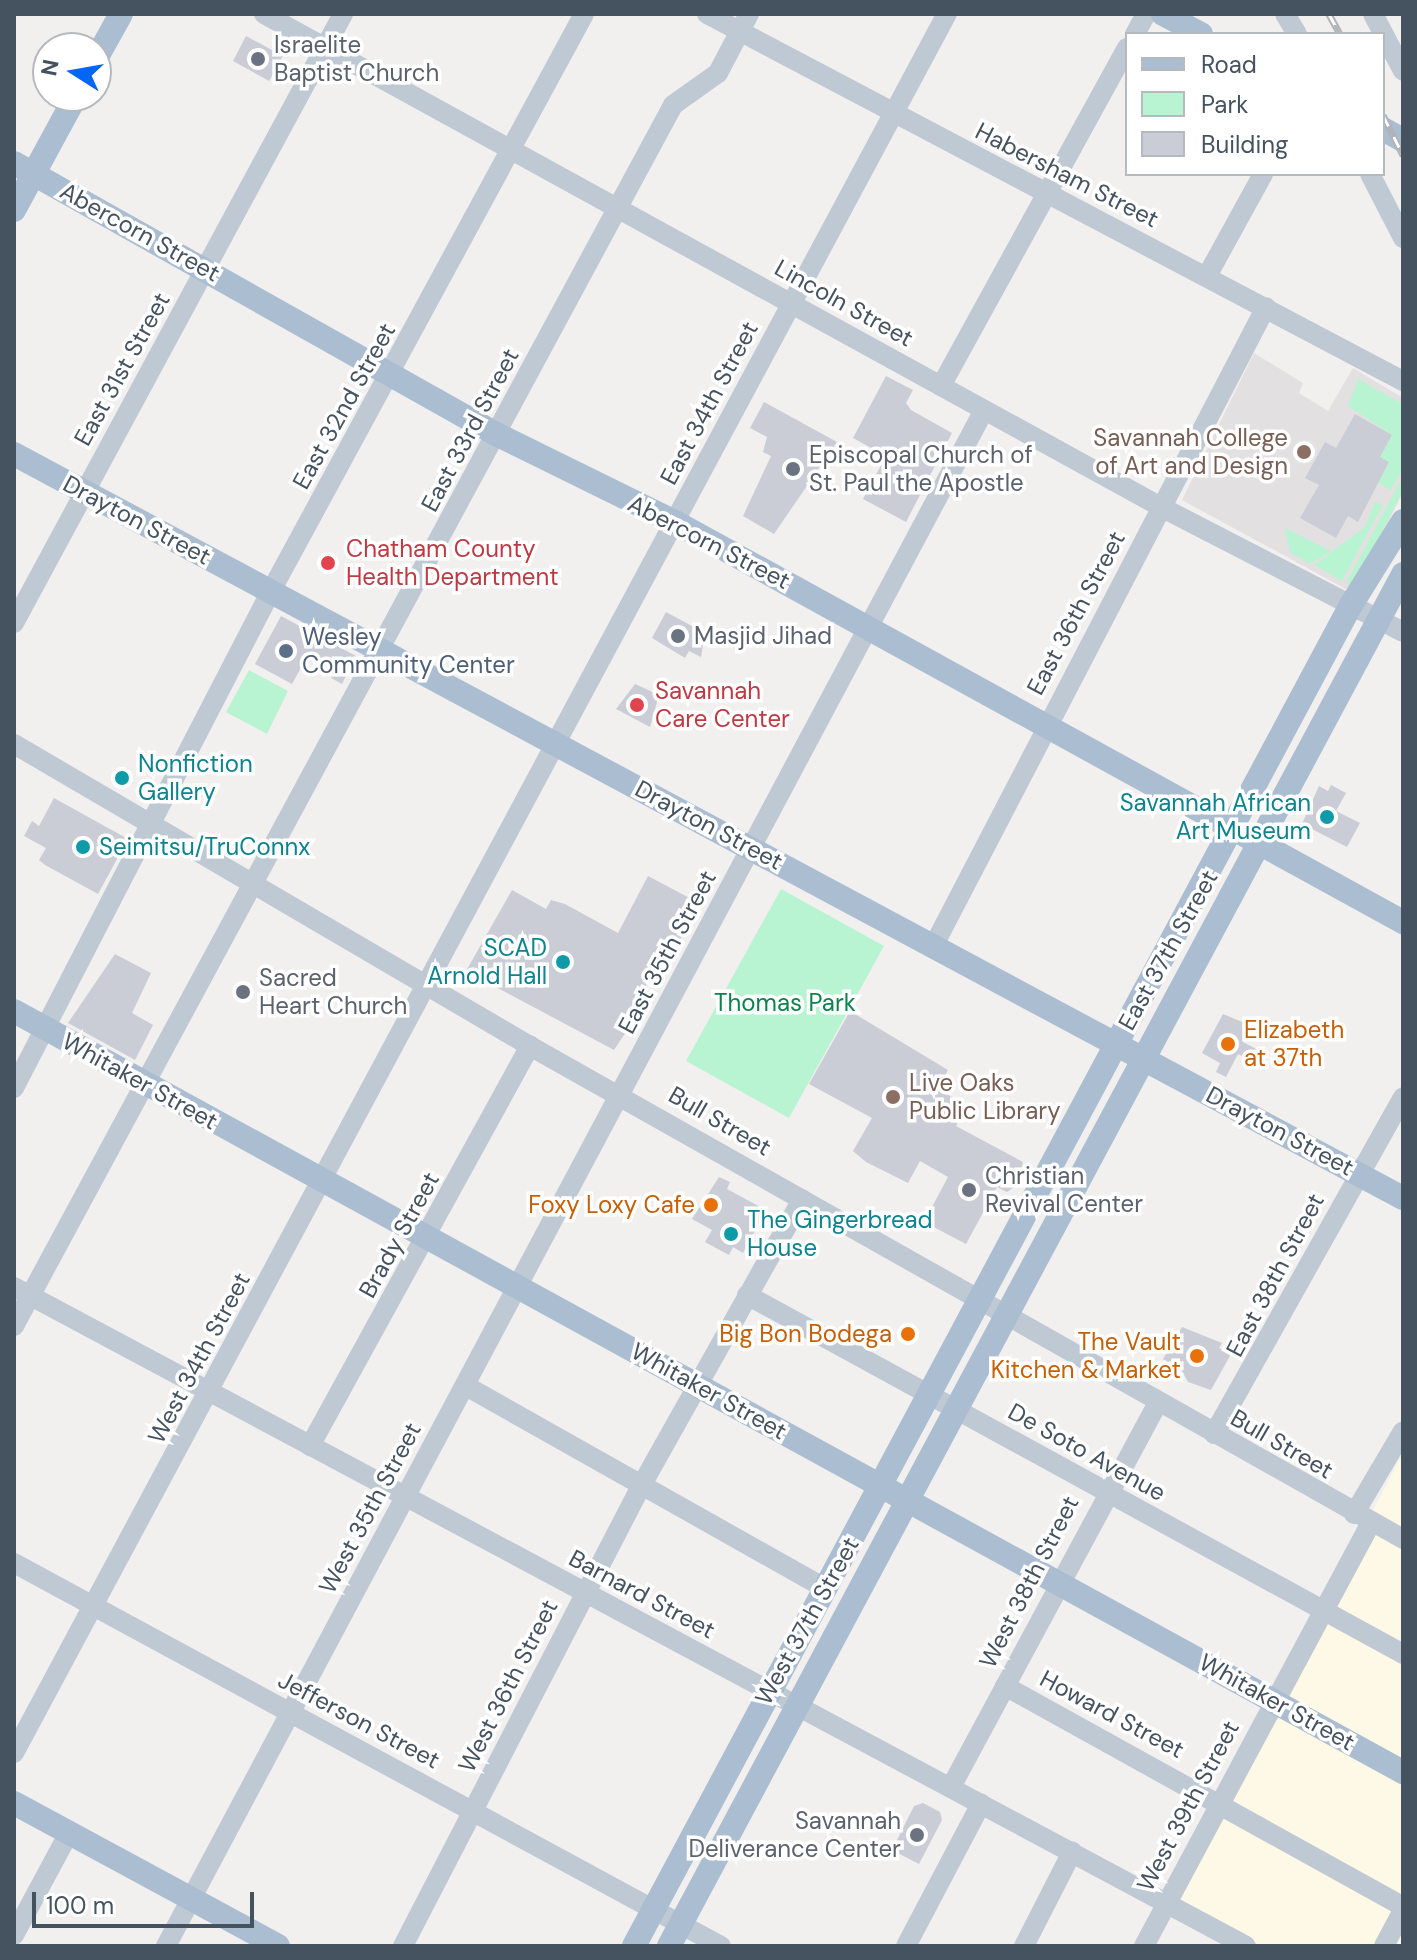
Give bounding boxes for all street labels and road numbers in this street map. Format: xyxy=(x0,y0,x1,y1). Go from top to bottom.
street label: Habersham Street xyxy=(971,116,1163,234)
street label: Abercorn Street xyxy=(55,176,225,288)
street label: Lincoln Street xyxy=(770,253,918,353)
street label: East 31st Street xyxy=(68,287,176,451)
street label: East 34th Street xyxy=(654,317,764,489)
street label: East 32nd Street xyxy=(287,318,401,494)
street label: East 33rd Street xyxy=(415,344,525,516)
street label: Drayton Street xyxy=(58,469,216,571)
street label: Abercorn Street xyxy=(623,489,795,595)
street label: East 36th Street xyxy=(1021,526,1131,700)
street label: Drayton Street xyxy=(630,774,788,876)
street label: East 37th Street xyxy=(1112,865,1224,1035)
street label: East 35th Street xyxy=(612,866,722,1038)
street label: Whitaker Street xyxy=(57,1026,223,1136)
street label: Bull Street xyxy=(664,1080,776,1162)
street label: Drayton Street xyxy=(1201,1080,1359,1182)
street label: Brady Street xyxy=(353,1167,445,1303)
street label: East 38th Street xyxy=(1220,1189,1330,1361)
street label: West 34th Street xyxy=(142,1268,256,1448)
street label: Whitaker Street xyxy=(626,1336,792,1446)
street label: De Soto Avenue xyxy=(1003,1397,1171,1507)
street label: Bull Street xyxy=(1226,1403,1338,1485)
street label: West 35th Street xyxy=(313,1418,427,1598)
street label: West 38th Street xyxy=(973,1491,1085,1673)
street label: West 37th Street xyxy=(749,1532,865,1710)
street label: Barnard Street xyxy=(564,1543,720,1645)
street label: West 36th Street xyxy=(452,1595,564,1777)
street label: Whitaker Street xyxy=(1194,1647,1360,1757)
street label: Howard Street xyxy=(1035,1664,1189,1764)
street label: Jefferson Street xyxy=(273,1665,445,1775)
street label: West 39th Street xyxy=(1131,1716,1245,1896)

